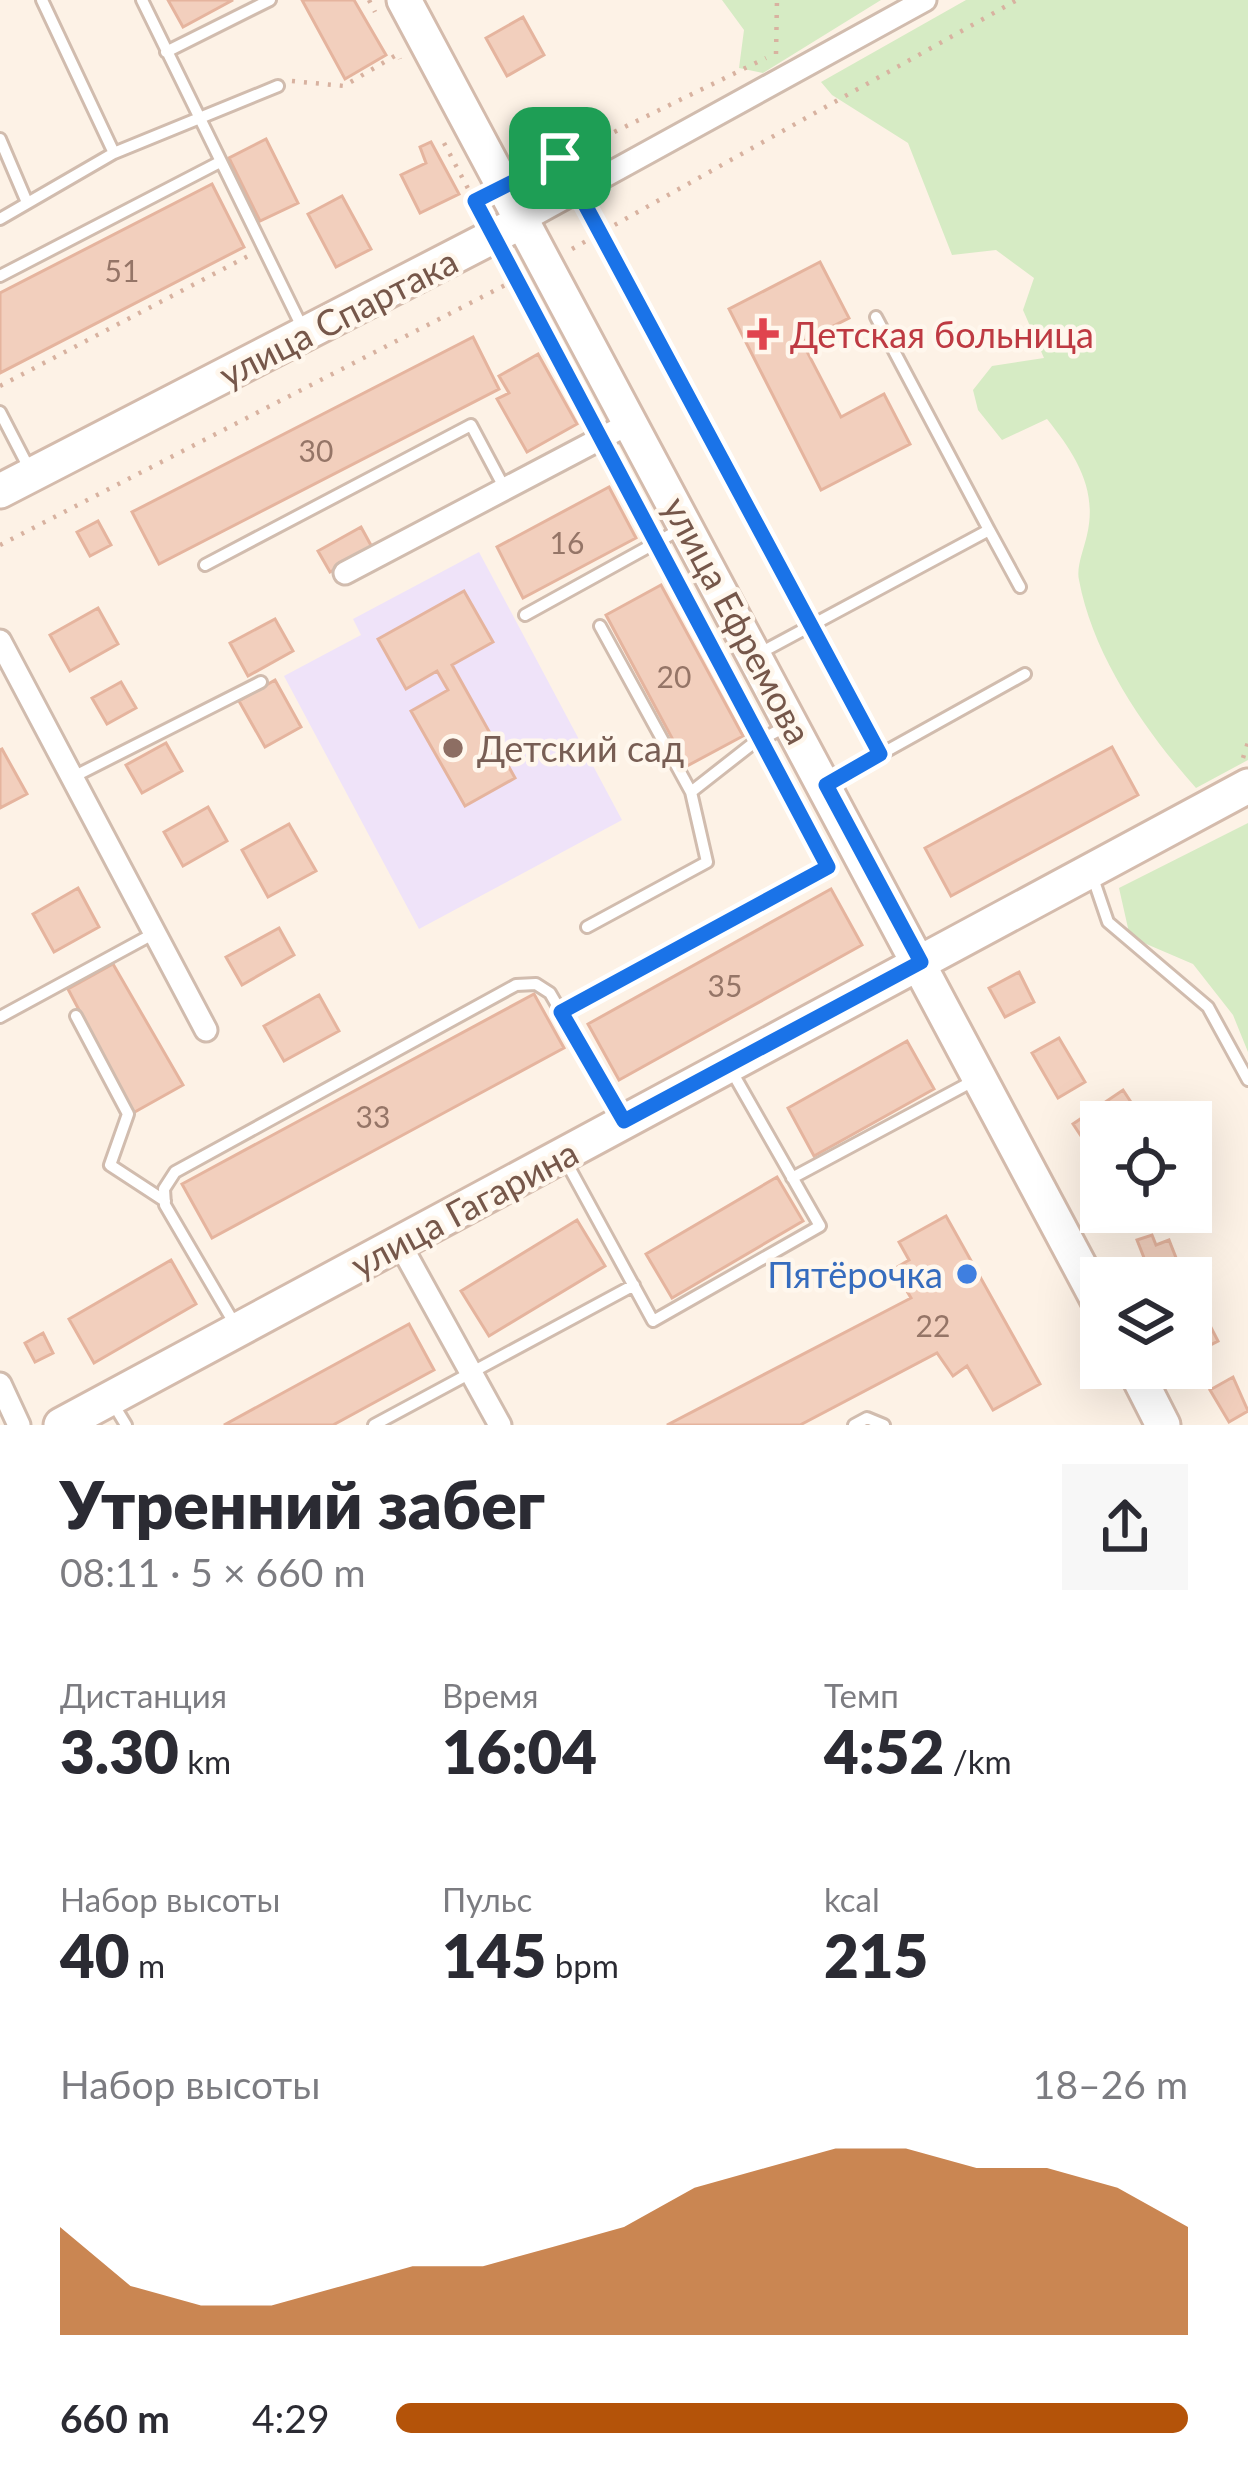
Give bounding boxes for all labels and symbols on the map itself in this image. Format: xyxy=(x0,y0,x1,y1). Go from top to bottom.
pin xyxy=(509,107,611,209)
street label: улица Спартака xyxy=(211,238,465,396)
house number: 51 xyxy=(105,252,139,288)
place label: Детская больница xyxy=(790,312,1094,356)
marker: Детская больница xyxy=(747,318,779,350)
house number: 30 xyxy=(299,432,333,468)
street label: улица Ефремова xyxy=(654,489,822,751)
house number: 16 xyxy=(550,524,584,560)
house number: 20 xyxy=(657,658,691,694)
place label: Детский сад xyxy=(477,726,684,770)
marker: Детский сад xyxy=(440,735,466,761)
house number: 35 xyxy=(708,967,742,1003)
house number: 33 xyxy=(356,1098,390,1134)
street label: улица Гагарина xyxy=(343,1130,585,1286)
place label: Пятёрочка xyxy=(767,1252,943,1296)
marker: Пятёрочка xyxy=(954,1261,980,1287)
house number: 22 xyxy=(916,1307,950,1343)

